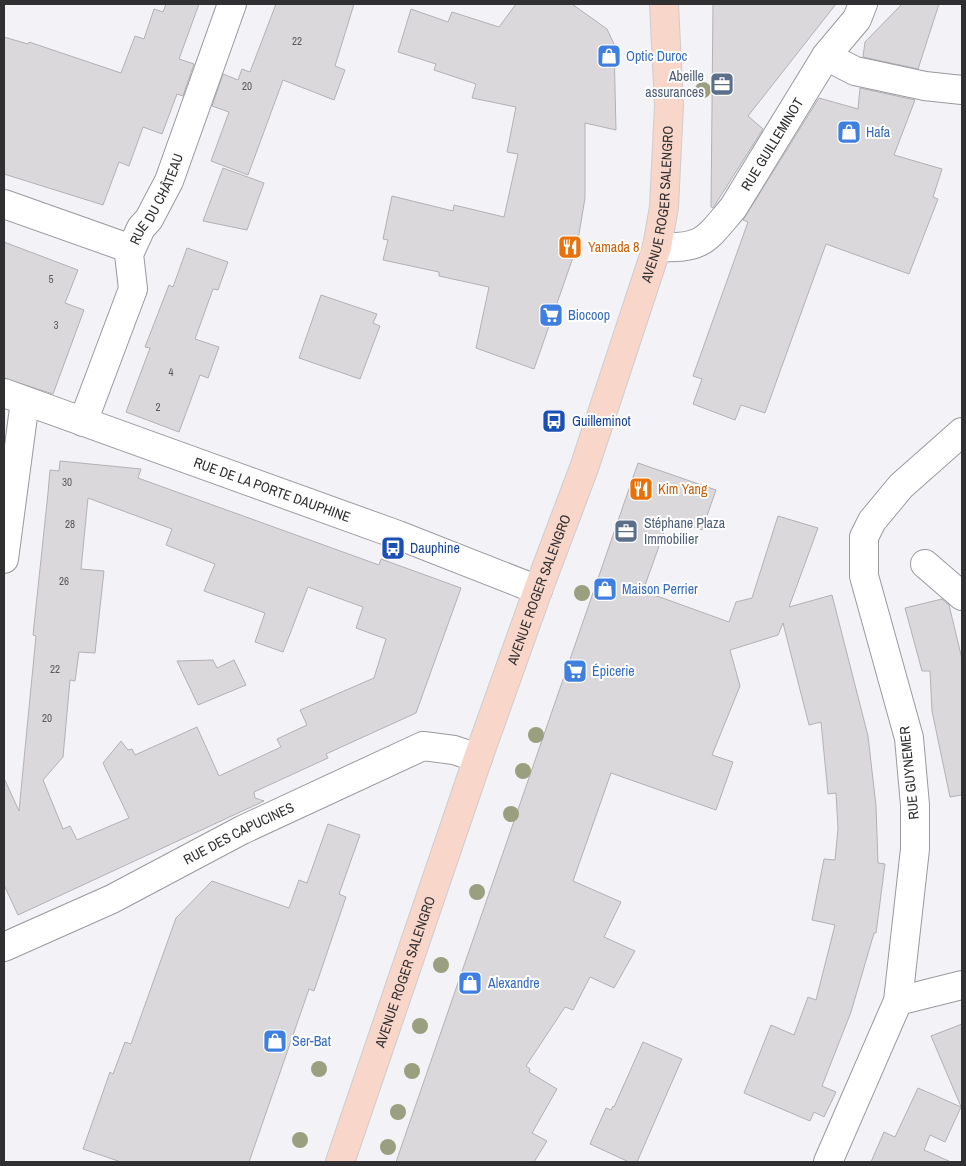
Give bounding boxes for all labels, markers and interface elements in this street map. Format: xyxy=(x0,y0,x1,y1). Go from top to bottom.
house number: 22 xyxy=(292,34,302,48)
shop icon: Optic Duroc xyxy=(596,43,622,69)
place label: Optic Duroc xyxy=(626,47,688,65)
place label: Abeille assurances xyxy=(645,67,704,101)
office icon: Abeille assurances xyxy=(709,71,735,97)
house number: 20 xyxy=(242,79,252,93)
street label: RUE GUILLEMINOT xyxy=(737,95,807,194)
shop icon: Hafa xyxy=(836,119,862,145)
place label: Hafa xyxy=(866,123,891,141)
street label: AVENUE ROGER SALENGRO xyxy=(637,125,677,286)
street label: RUE DU CHÂTEAU xyxy=(125,151,187,248)
restaurant icon: Yamada 8 xyxy=(557,234,583,260)
place label: Yamada 8 xyxy=(588,238,640,256)
house number: 5 xyxy=(48,272,54,286)
supermarket icon: Biocoop xyxy=(538,302,564,328)
place label: Biocoop xyxy=(568,306,610,324)
house number: 3 xyxy=(53,318,59,332)
house number: 4 xyxy=(168,365,174,379)
house number: 2 xyxy=(155,400,161,414)
bus stop icon: Guilleminot xyxy=(541,408,567,434)
place label: Guilleminot xyxy=(572,412,631,430)
street label: RUE DE LA PORTE DAUPHINE xyxy=(191,453,353,526)
house number: 30 xyxy=(62,475,72,489)
restaurant icon: Kim Yang xyxy=(628,476,654,502)
place label: Kim Yang xyxy=(658,480,708,498)
street label: AVENUE ROGER SALENGRO xyxy=(503,512,575,668)
place label: Stéphane Plaza Immobilier xyxy=(644,514,726,548)
house number: 28 xyxy=(65,517,75,531)
office icon: Stéphane Plaza Immobilier xyxy=(613,518,639,544)
bus stop icon: Dauphine xyxy=(380,535,406,561)
place label: Dauphine xyxy=(410,539,460,557)
house number: 26 xyxy=(59,574,69,588)
shop icon: Maison Perrier xyxy=(592,576,618,602)
place label: Maison Perrier xyxy=(622,580,698,598)
supermarket icon: Épicerie xyxy=(562,658,588,684)
house number: 22 xyxy=(50,662,60,676)
place label: Épicerie xyxy=(592,662,635,680)
house number: 20 xyxy=(42,711,52,725)
street label: RUE GUYNEMER xyxy=(895,725,923,821)
street label: RUE DES CAPUCINES xyxy=(180,798,297,868)
street label: AVENUE ROGER SALENGRO xyxy=(370,894,439,1051)
shop icon: Alexandre xyxy=(457,970,483,996)
place label: Alexandre xyxy=(487,974,540,992)
shop icon: Ser-Bat xyxy=(262,1028,288,1054)
place label: Ser-Bat xyxy=(292,1032,331,1050)

